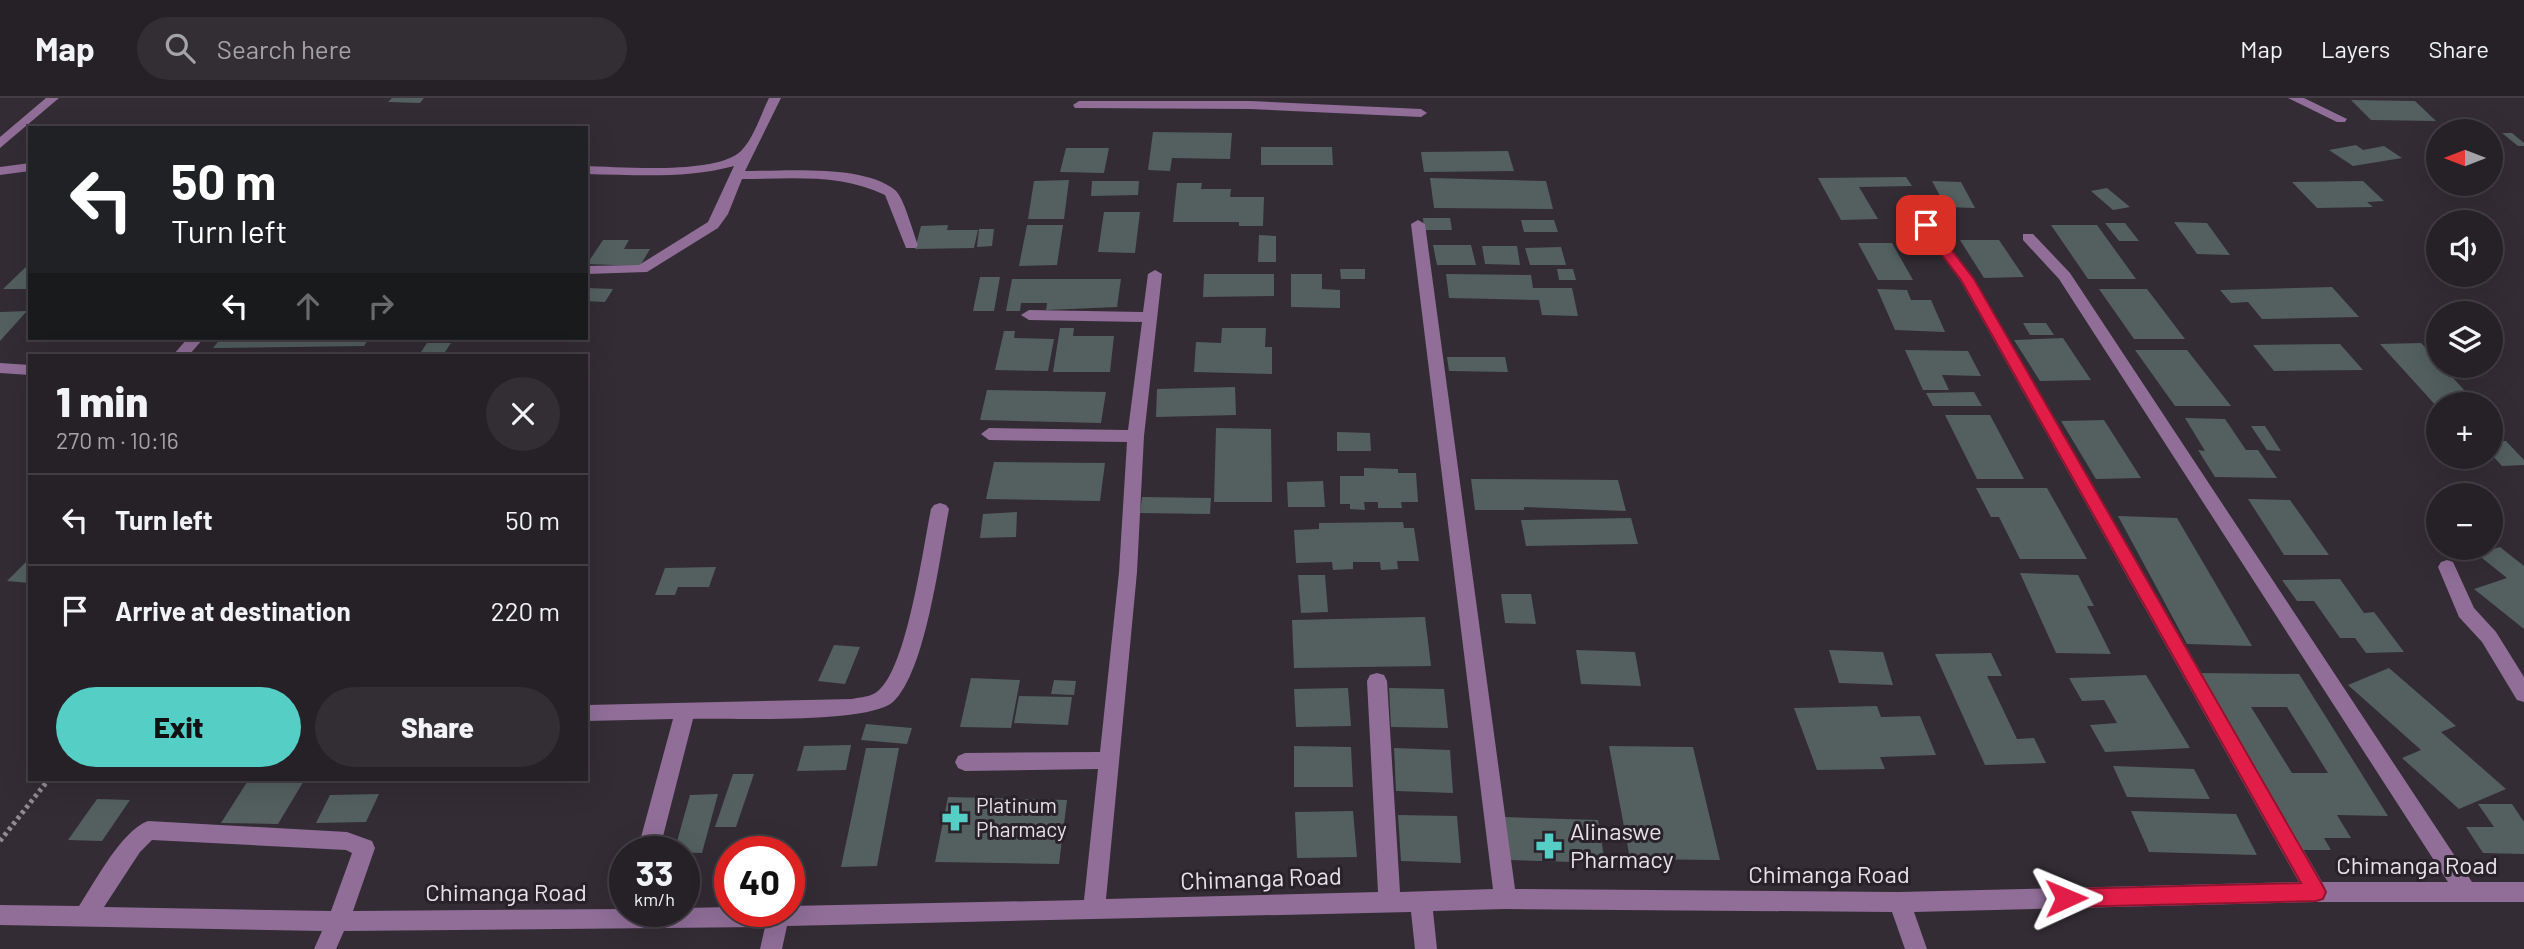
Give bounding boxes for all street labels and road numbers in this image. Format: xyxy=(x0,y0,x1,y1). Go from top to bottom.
street label: Chimanga Road xyxy=(2336,850,2498,879)
street label: Chimanga Road xyxy=(1748,859,1910,888)
street label: Chimanga Road xyxy=(1180,860,1342,895)
street label: Chimanga Road xyxy=(425,877,587,906)

